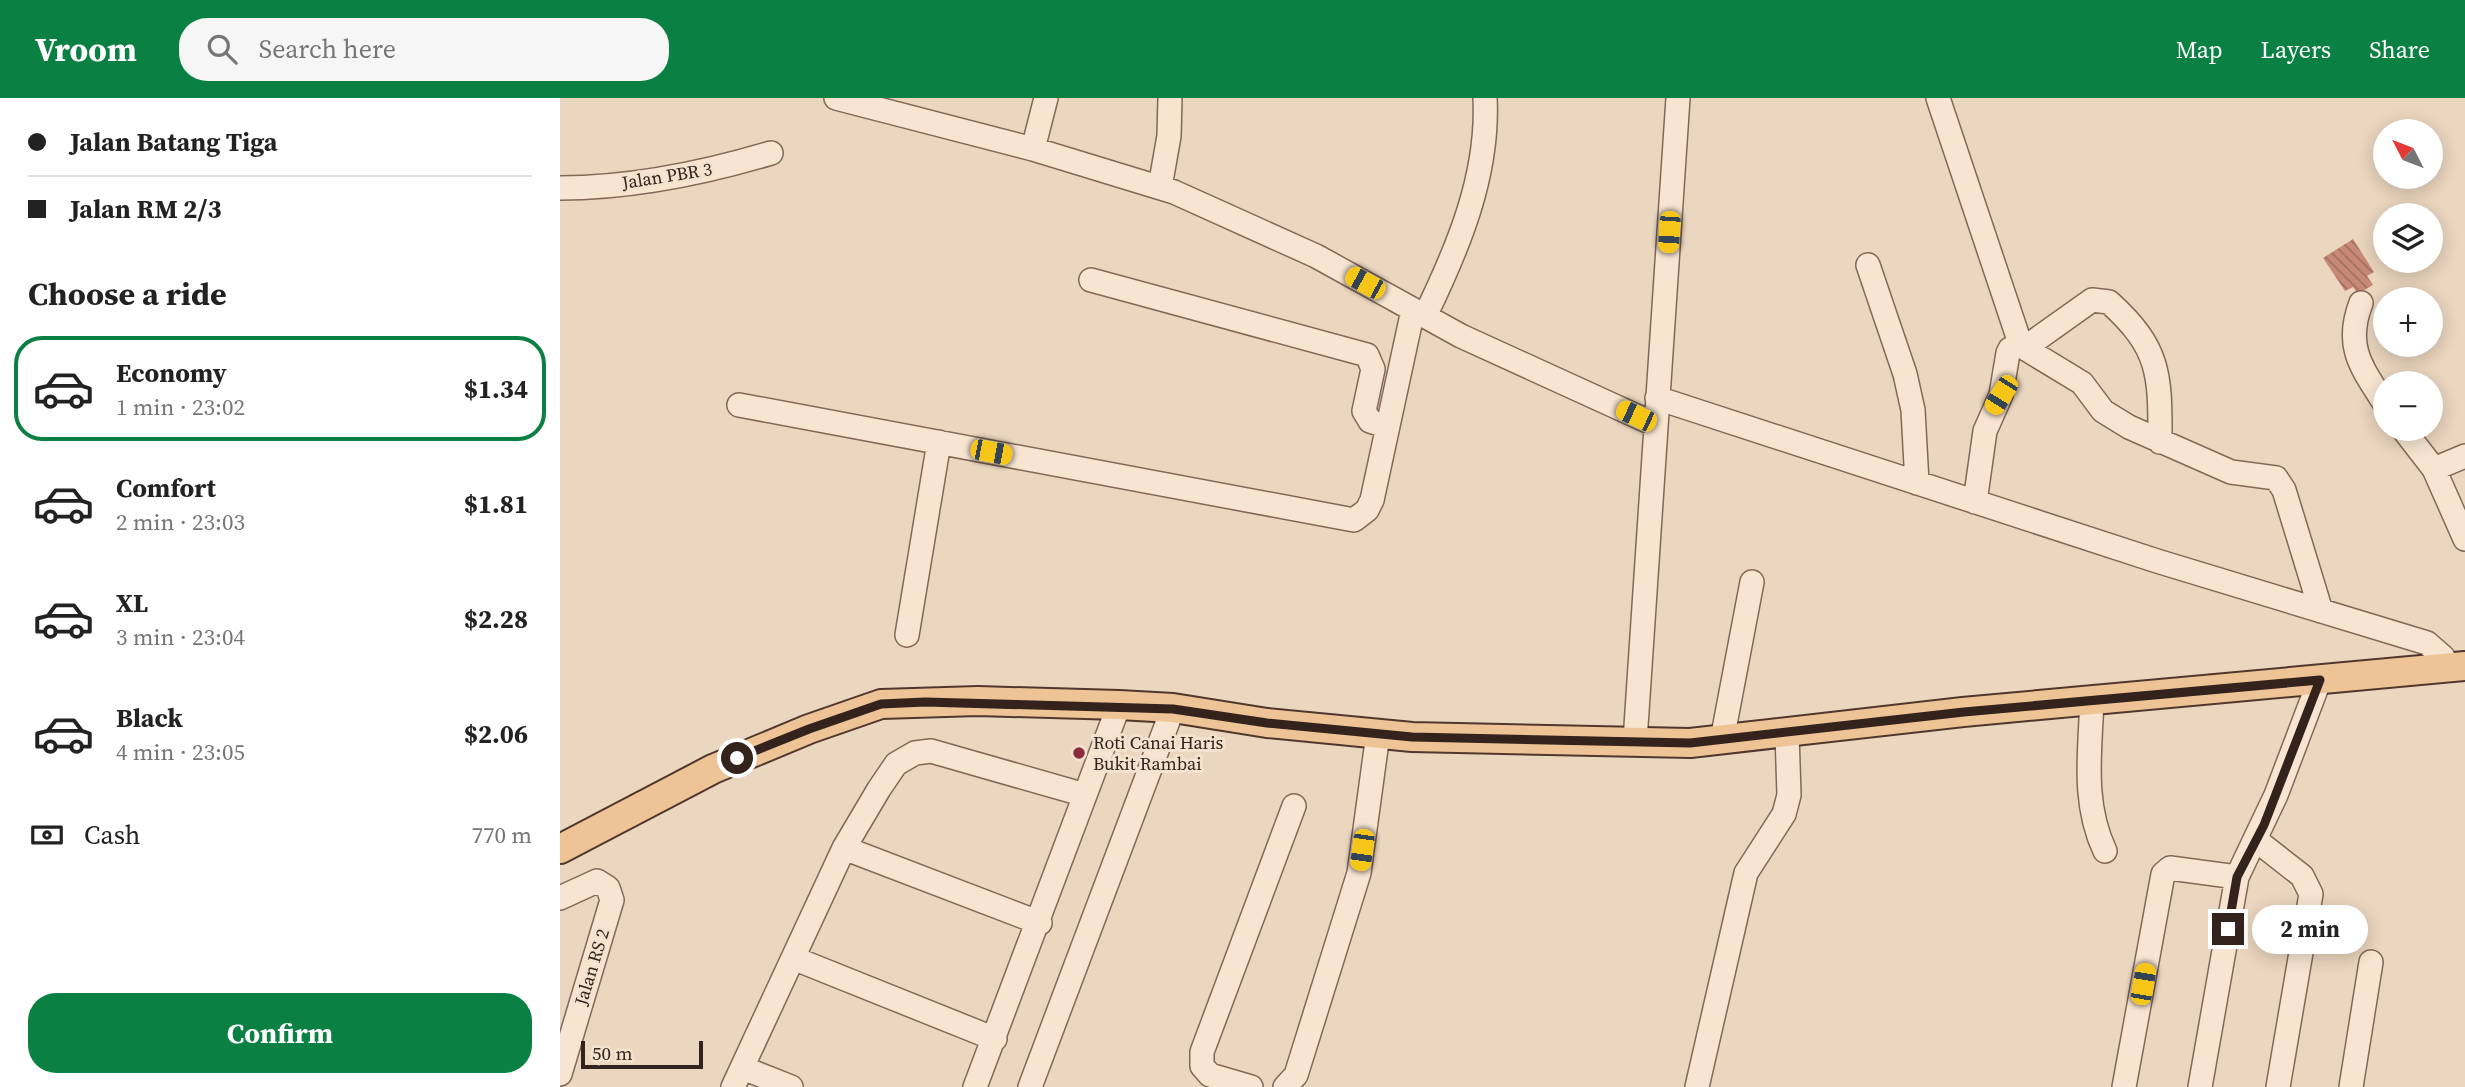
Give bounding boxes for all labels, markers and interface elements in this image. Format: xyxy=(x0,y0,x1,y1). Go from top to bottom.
search box xyxy=(179,18,669,81)
text: Vroom xyxy=(35,27,137,72)
icon: search xyxy=(203,30,241,68)
text: Search here xyxy=(259,31,396,67)
text: Map xyxy=(2176,33,2223,66)
text: Layers xyxy=(2261,33,2331,66)
text: Share xyxy=(2369,33,2430,66)
north arrow xyxy=(2373,119,2443,189)
map controls xyxy=(2373,119,2443,441)
text: Jalan Batang Tiga xyxy=(70,124,278,160)
street label: Jalan PBR 3 xyxy=(619,156,714,195)
text: Jalan RM 2/3 xyxy=(70,191,222,227)
button: layers xyxy=(2373,203,2443,273)
car xyxy=(1658,210,1681,254)
car xyxy=(1342,264,1389,302)
text: Choose a ride xyxy=(28,272,227,316)
button: + xyxy=(2373,287,2443,357)
text: Economy xyxy=(116,355,227,391)
icon: car xyxy=(32,357,95,420)
text: $1.34 xyxy=(464,371,528,407)
button: − xyxy=(2373,371,2443,441)
car xyxy=(1981,372,2022,418)
text: 1 min · 23:02 xyxy=(116,391,245,423)
car xyxy=(1613,398,1660,434)
car xyxy=(969,438,1014,466)
text: Comfort xyxy=(116,470,216,506)
icon: car xyxy=(32,472,95,535)
text: $1.81 xyxy=(464,486,528,522)
text: 2 min · 23:03 xyxy=(116,506,245,538)
text: XL xyxy=(116,585,148,621)
icon: car xyxy=(32,587,95,650)
text: $2.28 xyxy=(464,601,528,637)
text: 3 min · 23:04 xyxy=(116,621,245,653)
text: Black xyxy=(116,700,183,736)
icon: car xyxy=(32,702,95,765)
text: $2.06 xyxy=(464,716,528,752)
place label: Roti Canai Haris Bukit Rambai xyxy=(1093,730,1224,776)
text: 4 min · 23:05 xyxy=(116,736,245,768)
route start xyxy=(721,742,753,774)
marker: Roti Canai Haris Bukit Rambai xyxy=(1071,745,1087,761)
icon: cash xyxy=(28,816,66,854)
text: Cash xyxy=(84,817,140,853)
text: 770 m xyxy=(471,819,532,851)
car xyxy=(1349,828,1376,872)
callout: 2 min xyxy=(2252,904,2368,954)
route end xyxy=(2212,913,2244,945)
text: 2 min xyxy=(2280,913,2340,945)
street label: Jalan RS 2 xyxy=(568,925,615,1009)
car xyxy=(2130,961,2157,1007)
button: Confirm xyxy=(28,993,532,1073)
scale bar xyxy=(581,1038,704,1070)
text: 50 m xyxy=(592,1040,633,1066)

